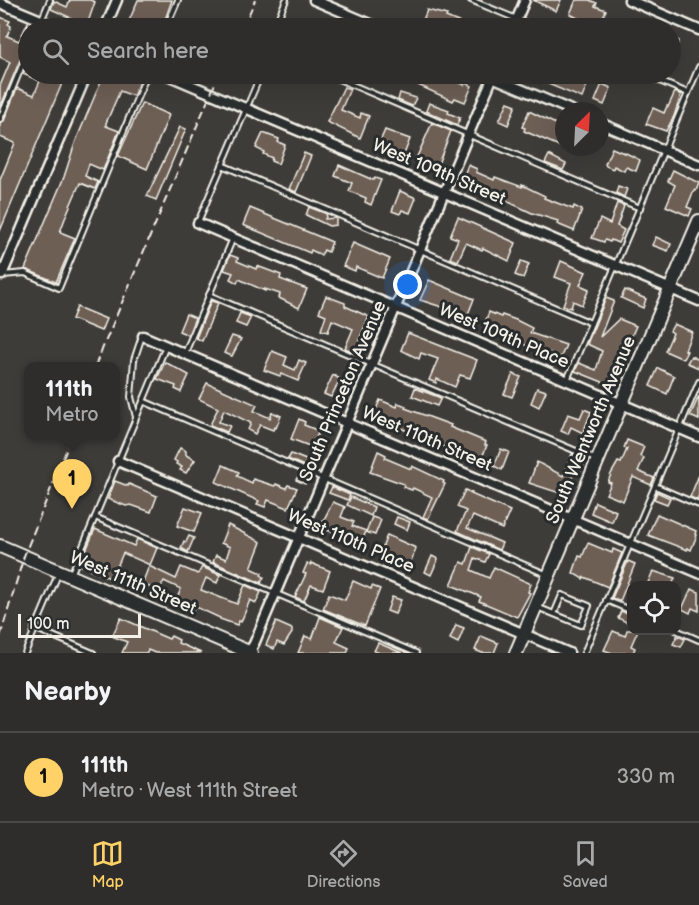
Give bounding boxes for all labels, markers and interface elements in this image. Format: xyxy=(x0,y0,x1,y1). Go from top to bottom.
search box xyxy=(18,18,681,84)
icon: search xyxy=(39,35,72,68)
text: Search here xyxy=(87,38,209,65)
north arrow xyxy=(555,102,609,156)
street label: West 109th Street xyxy=(369,134,509,210)
your location xyxy=(393,270,422,299)
street label: South Princeton Avenue xyxy=(295,297,391,485)
street label: West 109th Place xyxy=(436,299,573,373)
street label: South Wentworth Avenue xyxy=(542,333,640,527)
popup xyxy=(24,362,120,440)
text: 111th xyxy=(45,376,92,403)
street label: West 110th Street xyxy=(359,402,496,476)
text: Metro xyxy=(45,403,99,427)
pin: 1 xyxy=(52,460,92,509)
street label: West 110th Place xyxy=(284,505,418,577)
street label: West 111th Street xyxy=(66,547,200,619)
map controls xyxy=(627,581,681,635)
button: locate xyxy=(627,581,681,635)
scale bar xyxy=(18,611,141,638)
text: 100 m xyxy=(27,615,70,634)
text: Nearby xyxy=(24,677,111,708)
text: 111th xyxy=(81,752,128,779)
text: 1 xyxy=(39,765,48,789)
text: 330 m xyxy=(617,765,675,789)
text: Metro · West 111th Street xyxy=(81,779,297,803)
tab: Map xyxy=(91,837,124,892)
tab: Directions xyxy=(307,837,380,892)
tab: Saved xyxy=(563,837,608,892)

